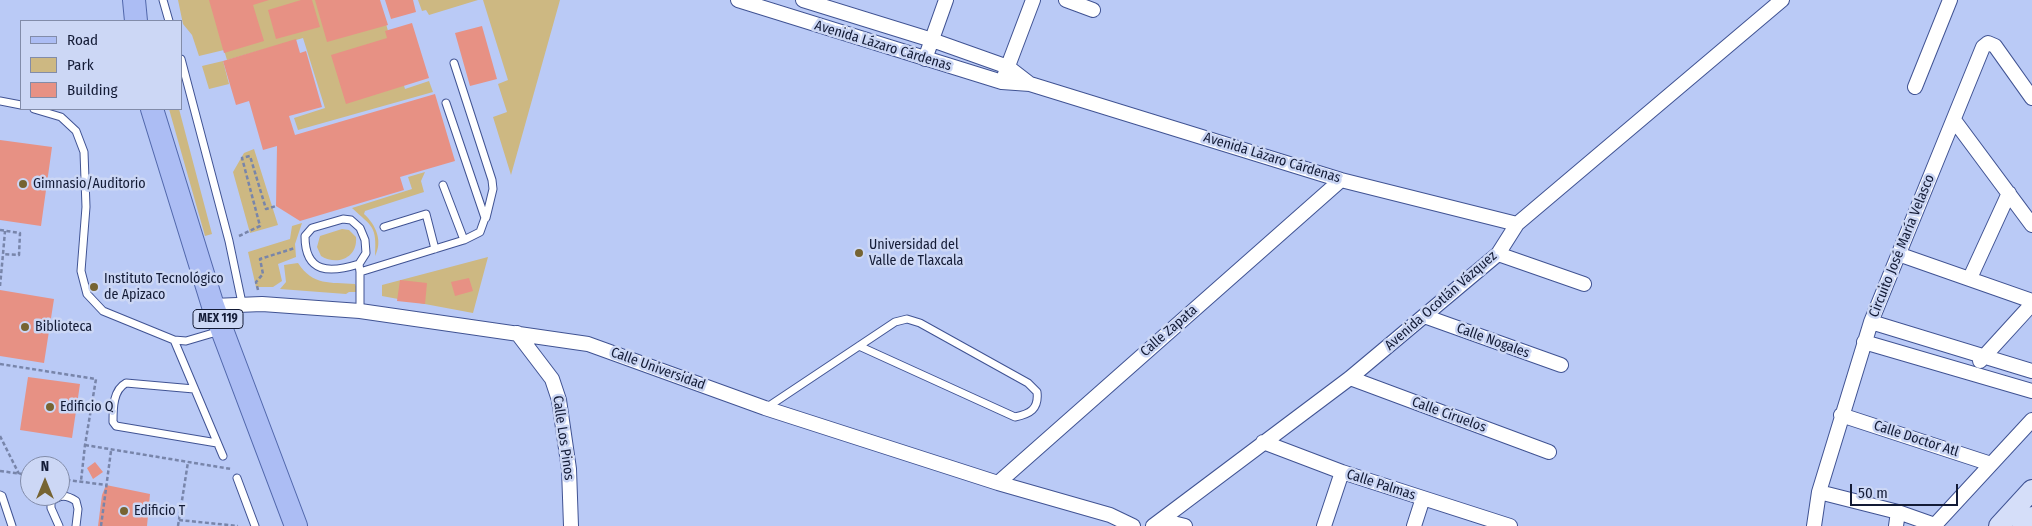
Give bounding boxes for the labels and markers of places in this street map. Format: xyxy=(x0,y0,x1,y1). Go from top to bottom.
place label: Gimnasio/Auditorio xyxy=(33,176,146,192)
marker: Gimnasio/Auditorio xyxy=(17,178,29,190)
place label: Universidad del Valle de Tlaxcala xyxy=(869,237,963,270)
marker: Universidad del Valle de Tlaxcala xyxy=(853,247,865,259)
place label: Instituto Tecnológico de Apizaco xyxy=(104,271,224,304)
marker: Instituto Tecnológico de Apizaco xyxy=(88,281,100,293)
place label: Biblioteca xyxy=(35,319,92,335)
marker: Biblioteca xyxy=(19,321,31,333)
place label: Edificio Q xyxy=(60,399,114,415)
marker: Edificio Q xyxy=(44,401,56,413)
place label: Edificio T xyxy=(134,503,185,519)
marker: Edificio T xyxy=(118,505,130,517)

